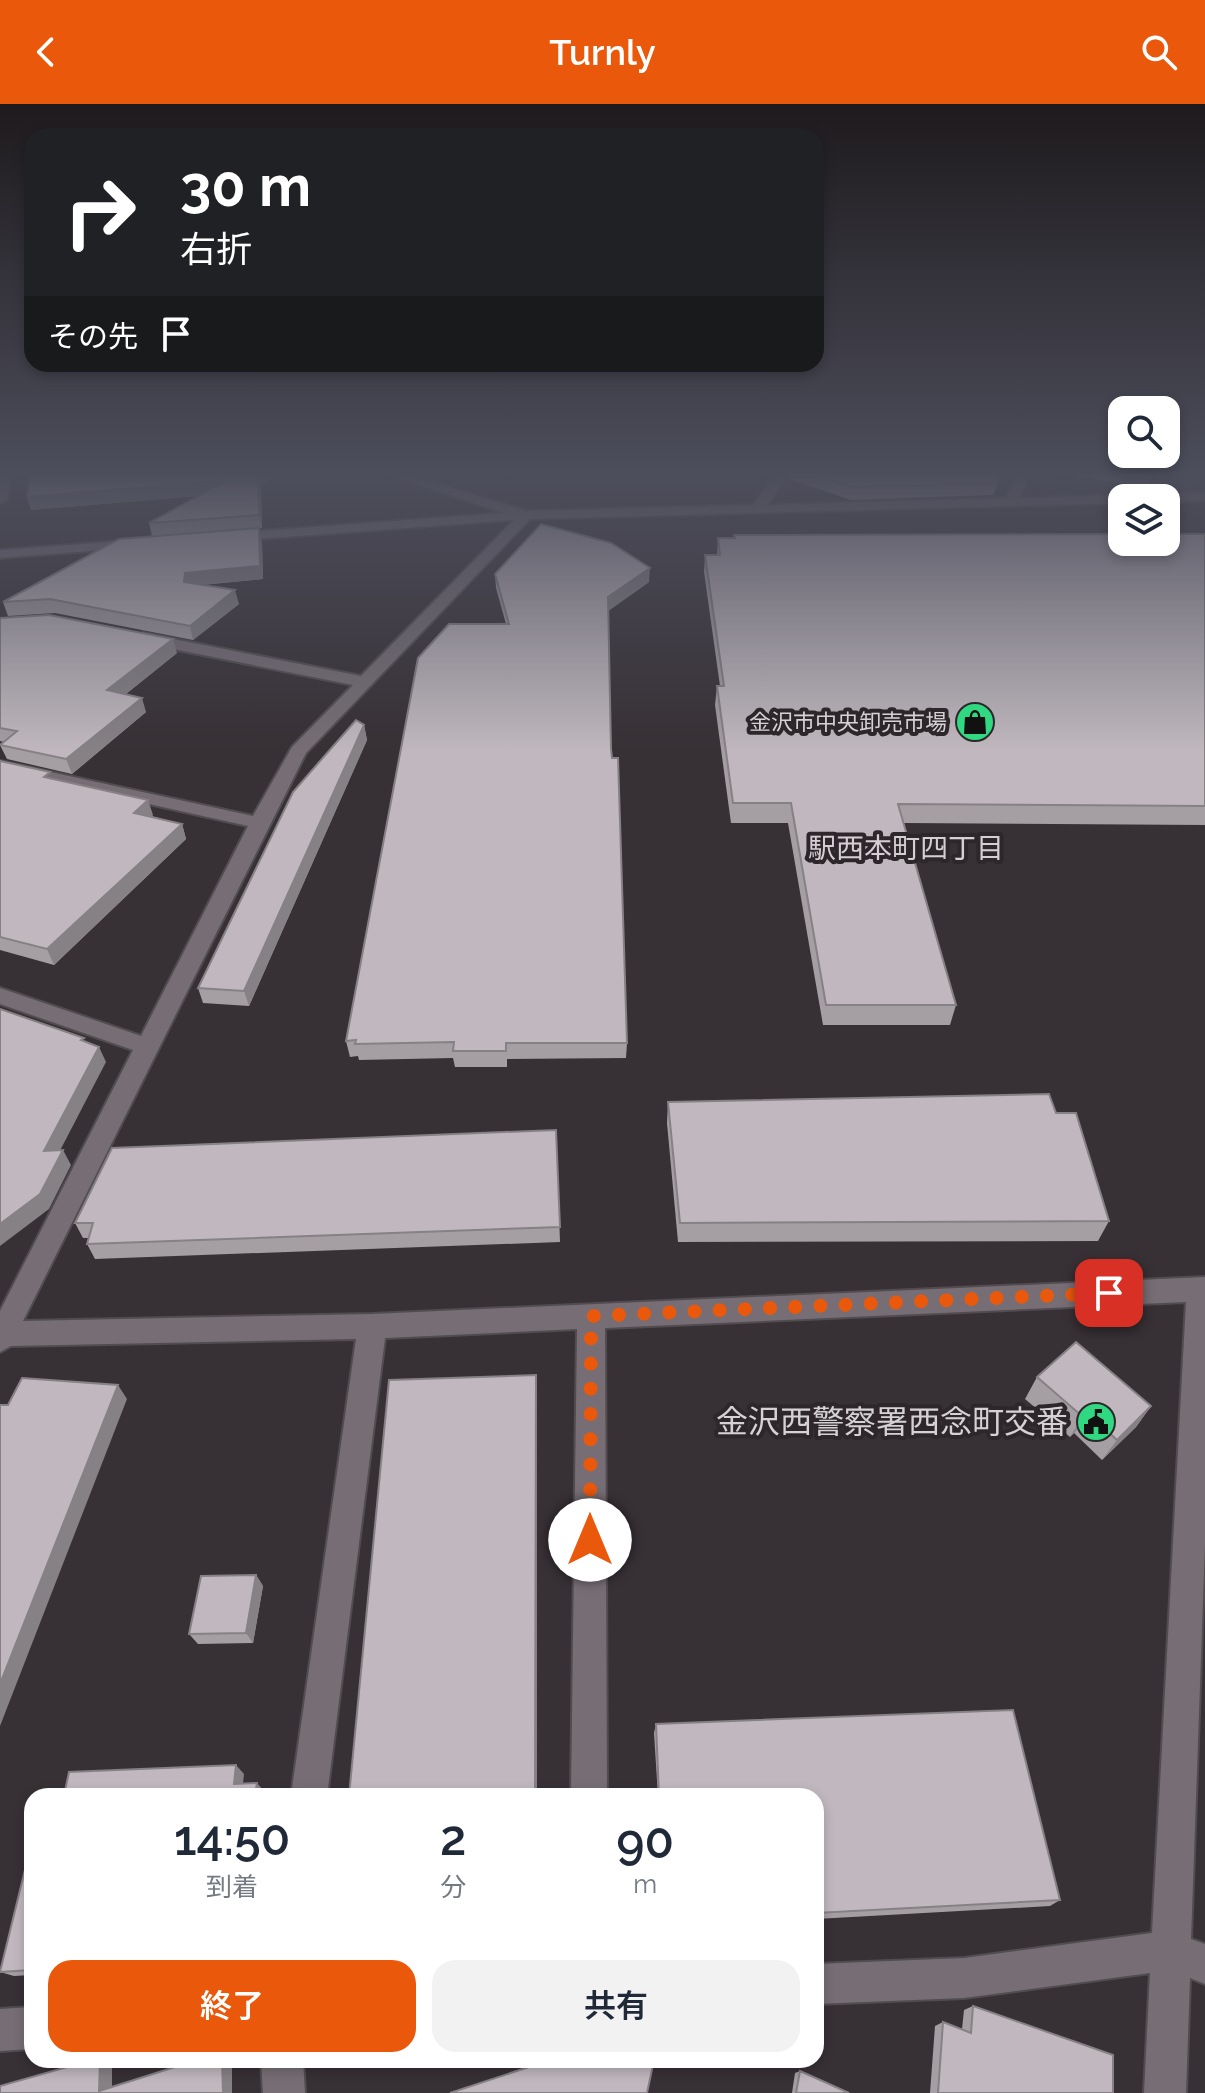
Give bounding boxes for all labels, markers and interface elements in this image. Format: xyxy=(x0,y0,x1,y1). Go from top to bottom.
icon: back xyxy=(24,30,68,74)
icon: search xyxy=(1137,30,1181,74)
text: Turnly xyxy=(549,31,656,73)
text: 30 m xyxy=(180,153,311,219)
icon: right xyxy=(48,160,152,264)
text: 右折 xyxy=(180,228,252,270)
icon: arrive xyxy=(154,312,198,356)
text: その先 xyxy=(48,319,138,354)
map controls xyxy=(1108,396,1180,556)
button: search xyxy=(1108,396,1180,468)
button: layers xyxy=(1108,484,1180,556)
shop icon: 金沢市中央卸売市場 xyxy=(954,701,996,743)
place label: 金沢市中央卸売市場 xyxy=(749,709,947,735)
district label: 駅西本町四丁目 xyxy=(808,832,1004,865)
pin xyxy=(1075,1259,1143,1327)
icon: arrive xyxy=(1087,1271,1131,1315)
public building icon: 金沢西警察署西念町交番 xyxy=(1075,1401,1117,1443)
place label: 金沢西警察署西念町交番 xyxy=(716,1403,1068,1440)
position arrow xyxy=(548,1498,632,1582)
text: 14:50 xyxy=(174,1810,290,1866)
text: 2 xyxy=(440,1810,466,1866)
text: 90 xyxy=(616,1813,674,1869)
text: m xyxy=(633,1869,657,1899)
text: 到着 xyxy=(206,1872,258,1902)
text: 分 xyxy=(440,1872,466,1902)
button: 終了 xyxy=(48,1960,416,2052)
button: 共有 xyxy=(432,1960,800,2052)

